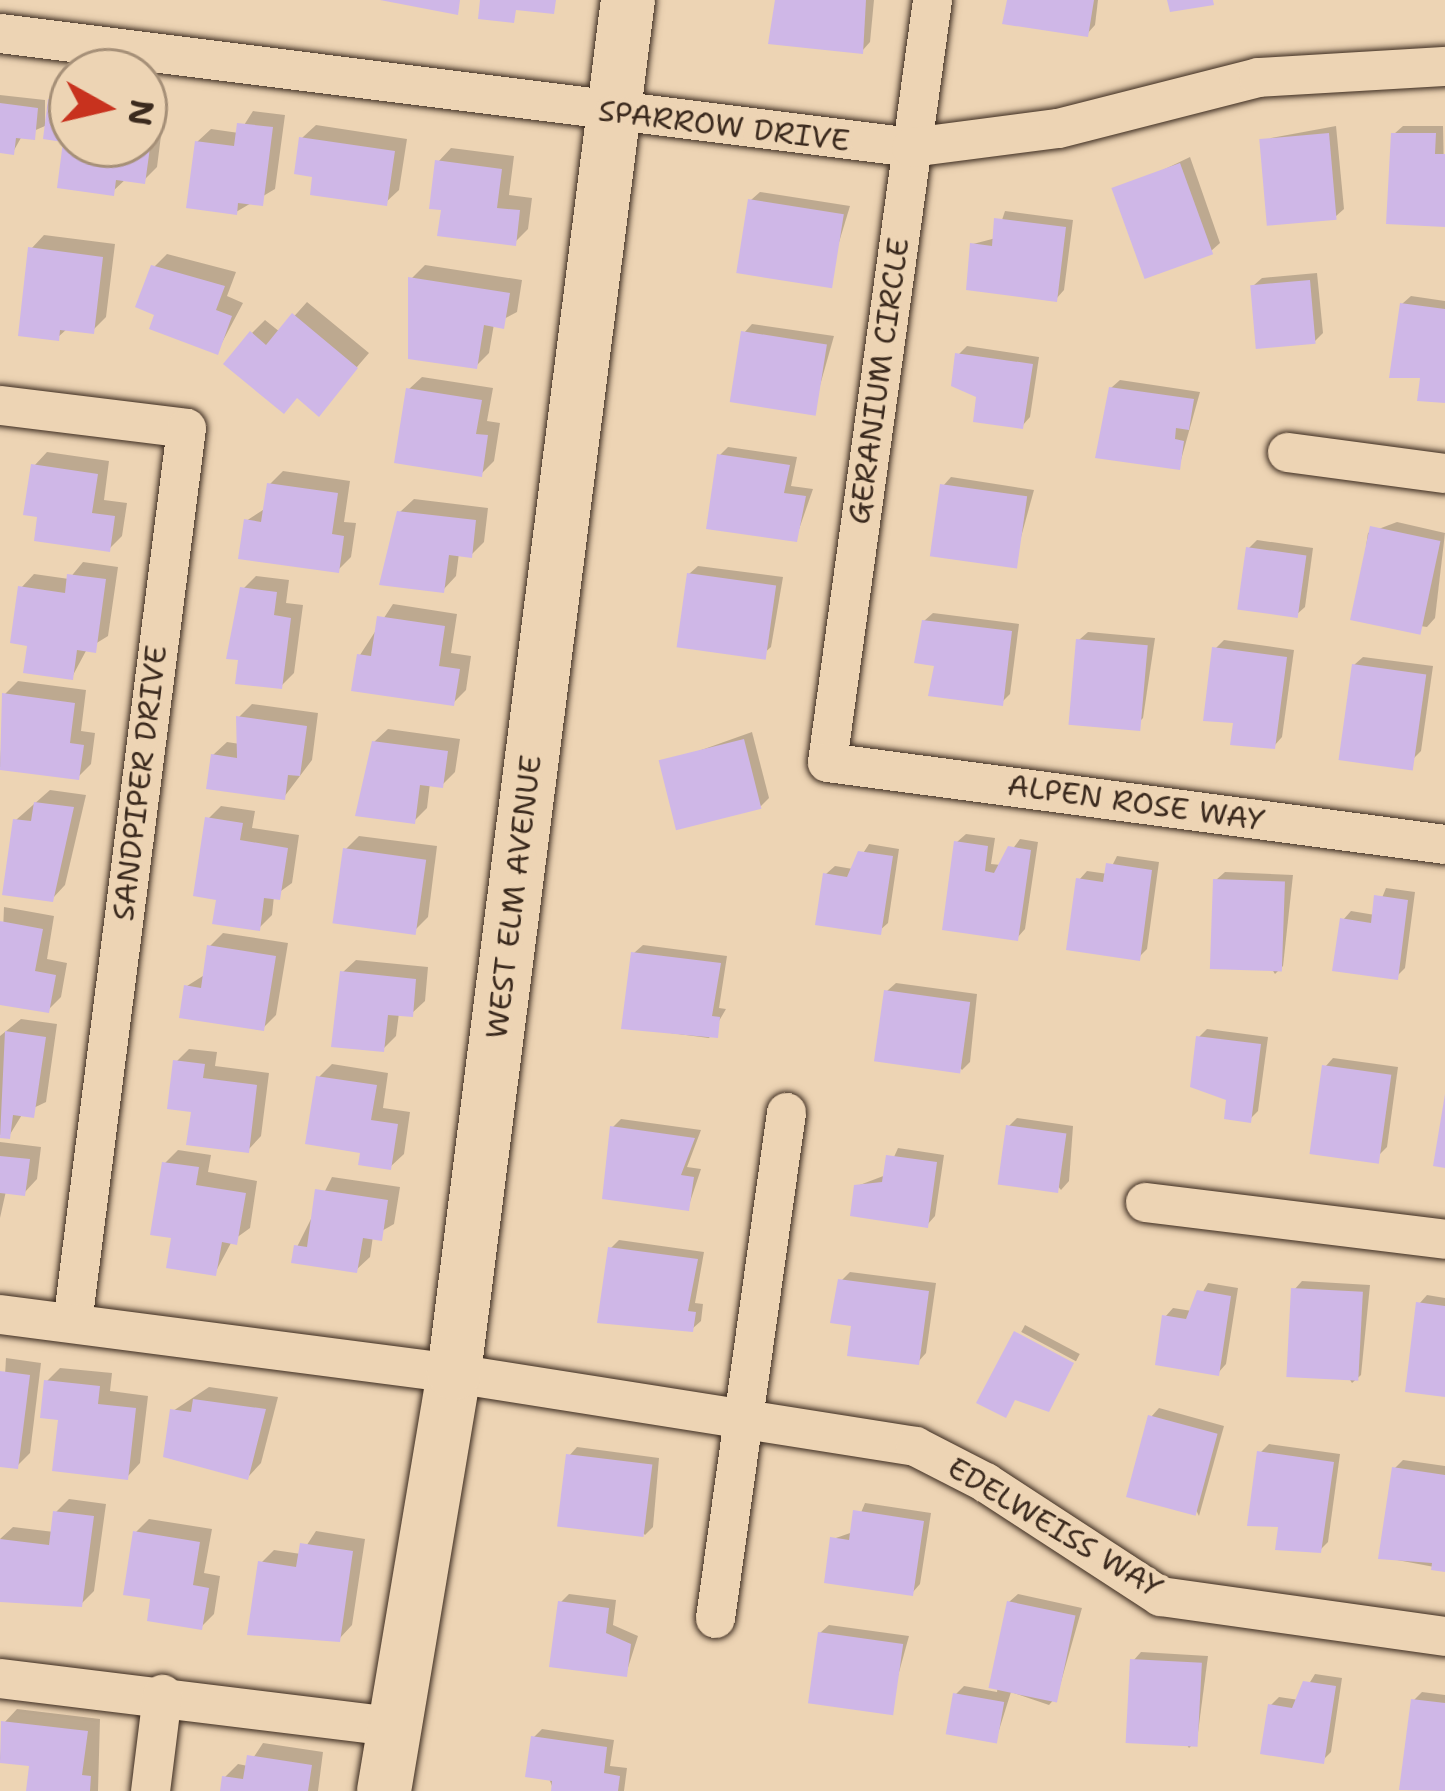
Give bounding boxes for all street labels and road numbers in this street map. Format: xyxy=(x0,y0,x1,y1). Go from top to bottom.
street label: SPARROW DRIVE xyxy=(596,93,852,159)
street label: GERANIUM CIRCLE xyxy=(841,235,917,527)
street label: SANDPIPER DRIVE xyxy=(105,643,175,923)
street label: WEST ELM AVENUE xyxy=(479,753,549,1041)
street label: ALPEN ROSE WAY xyxy=(1005,767,1267,839)
street label: EDELWEISS WAY xyxy=(941,1450,1169,1606)

